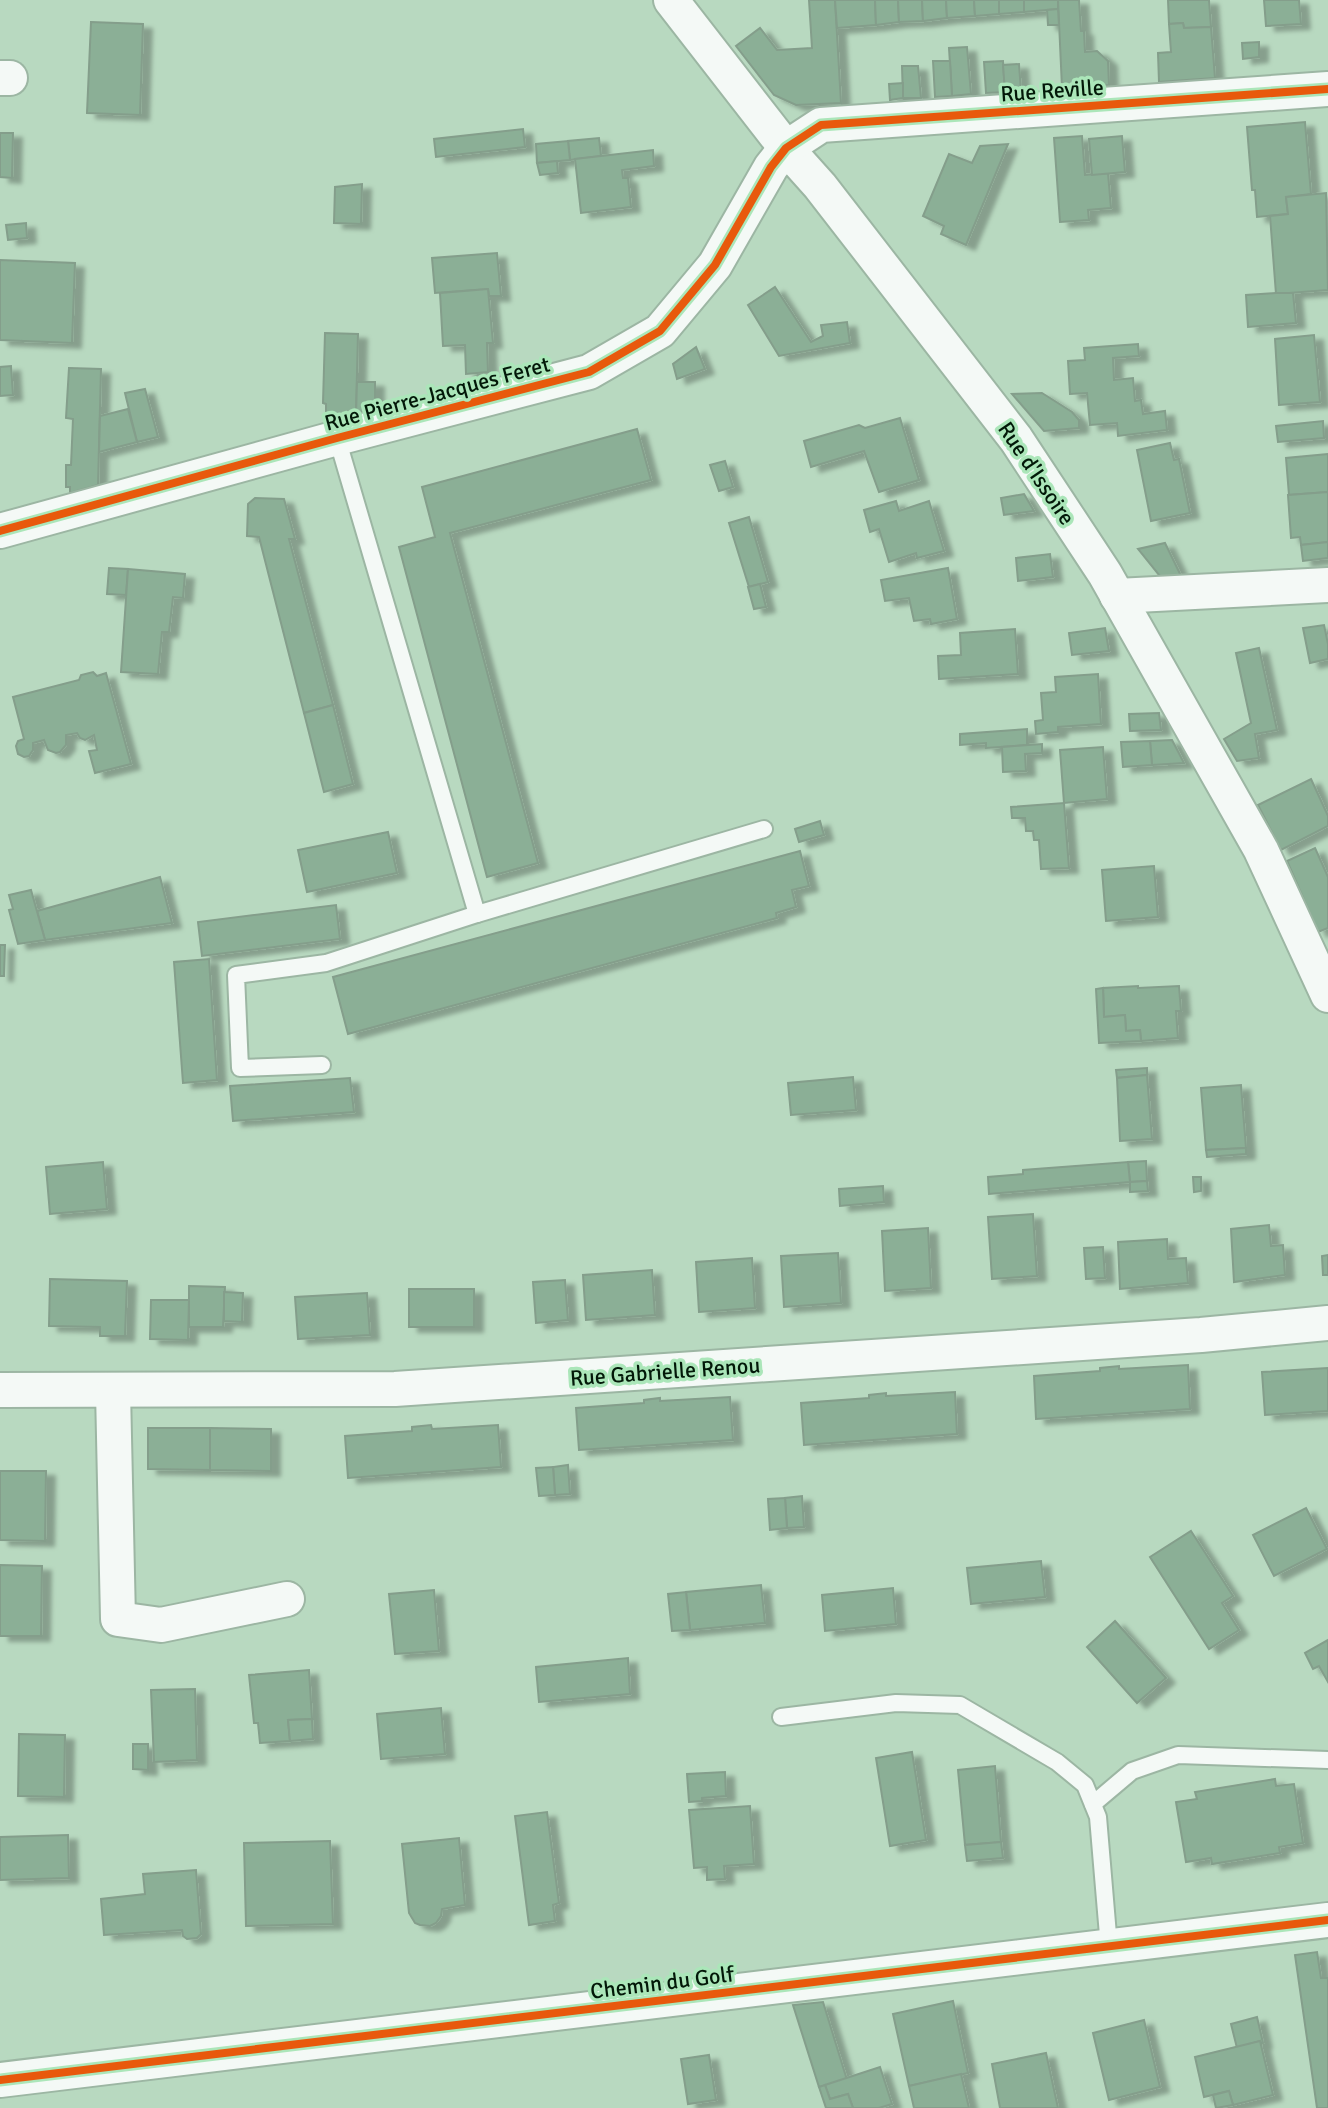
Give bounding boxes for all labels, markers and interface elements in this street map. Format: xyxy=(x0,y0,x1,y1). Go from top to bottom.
street label: Rue Reville xyxy=(1000,73,1105,108)
street label: Rue Pierre-Jacques Feret xyxy=(322,350,553,437)
street label: Rue d'Issoire xyxy=(992,417,1081,530)
street label: Rue Gabrielle Renou xyxy=(569,1351,761,1392)
street label: Chemin du Golf xyxy=(589,1960,737,2005)

